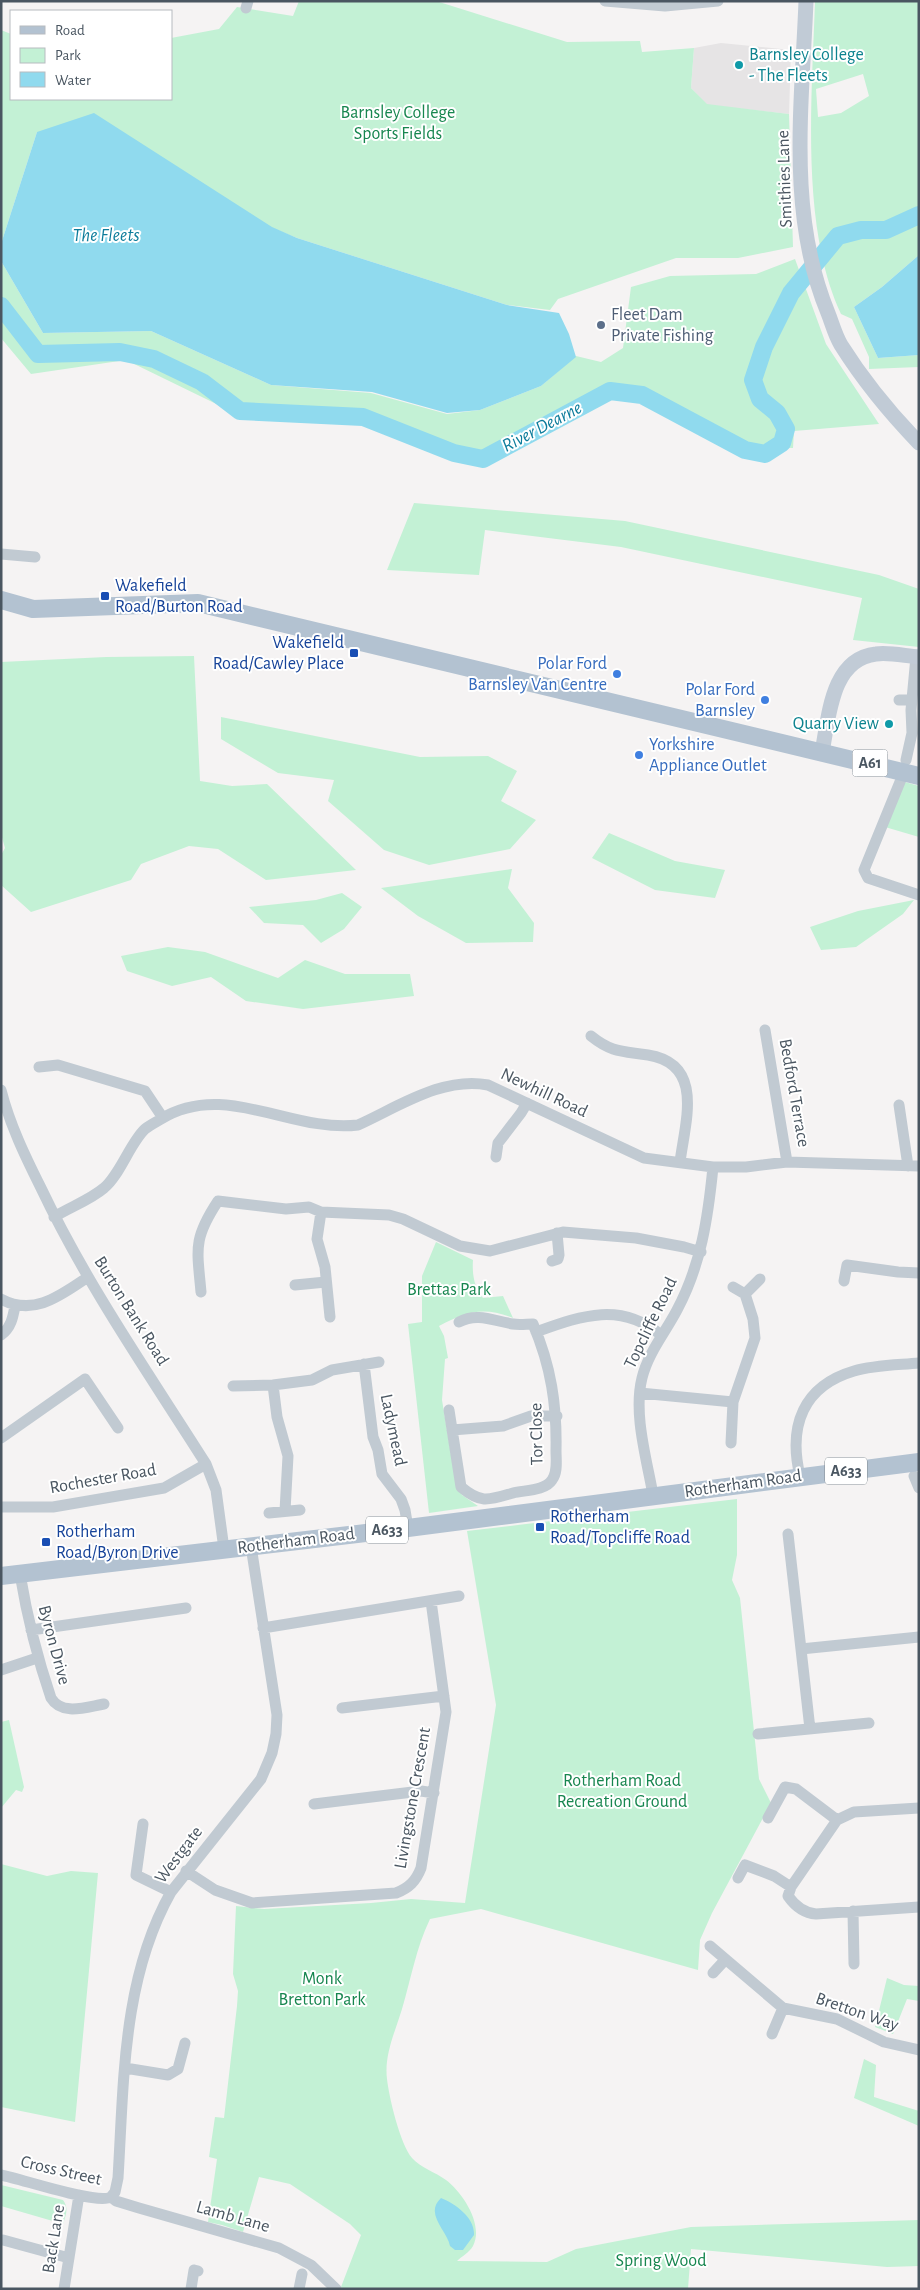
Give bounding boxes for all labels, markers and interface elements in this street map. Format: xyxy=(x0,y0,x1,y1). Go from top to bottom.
legend xyxy=(10,10,172,100)
text: Road xyxy=(55,23,85,38)
place label: Barnsley College - The Fleets xyxy=(749,46,864,85)
text: Park xyxy=(55,48,81,63)
marker: Barnsley College - The Fleets xyxy=(733,59,745,71)
text: Water xyxy=(55,73,91,88)
park label: Barnsley College Sports Fields xyxy=(341,104,455,143)
street label: Smithies Lane xyxy=(774,130,796,228)
water label: The Fleets xyxy=(73,226,139,245)
place label: Fleet Dam Private Fishing xyxy=(611,306,713,345)
marker: Fleet Dam Private Fishing xyxy=(595,319,607,331)
water label: River Dearne xyxy=(499,398,585,456)
place label: Wakefield Road/Burton Road xyxy=(115,577,243,616)
marker: Wakefield Road/Burton Road xyxy=(99,590,111,602)
place label: Wakefield Road/Cawley Place xyxy=(213,634,344,673)
marker: Wakefield Road/Cawley Place xyxy=(348,647,360,659)
place label: Polar Ford Barnsley Van Centre xyxy=(468,655,607,694)
marker: Polar Ford Barnsley Van Centre xyxy=(611,668,623,680)
place label: Polar Ford Barnsley xyxy=(685,681,755,720)
marker: Polar Ford Barnsley xyxy=(759,694,771,706)
place label: Quarry View xyxy=(793,715,879,733)
marker: Quarry View xyxy=(883,718,895,730)
place label: Yorkshire Appliance Outlet xyxy=(649,736,767,775)
marker: Yorkshire Appliance Outlet xyxy=(633,749,645,761)
road number: A61 xyxy=(852,750,888,776)
street label: Bedford Terrace xyxy=(776,1037,812,1149)
street label: Newhill Road xyxy=(498,1065,590,1121)
street label: Burton Bank Road xyxy=(90,1253,172,1369)
street label: Topcliffe Road xyxy=(621,1275,681,1371)
park label: Brettas Park xyxy=(407,1281,492,1299)
street label: Ladymead xyxy=(377,1392,409,1468)
street label: Tor Close xyxy=(527,1403,547,1465)
road number: A633 xyxy=(825,1458,867,1484)
street label: Rochester Road xyxy=(48,1461,158,1497)
street label: Rotherham Road xyxy=(683,1467,803,1501)
place label: Rotherham Road/Topcliffe Road xyxy=(550,1508,690,1547)
road number: A633 xyxy=(366,1516,408,1544)
marker: Rotherham Road/Topcliffe Road xyxy=(534,1521,546,1533)
place label: Rotherham Road/Byron Drive xyxy=(56,1523,178,1562)
street label: Rotherham Road xyxy=(236,1525,356,1557)
marker: Rotherham Road/Byron Drive xyxy=(40,1536,52,1548)
street label: Byron Drive xyxy=(35,1603,73,1687)
street label: Livingstone Crescent xyxy=(392,1726,434,1870)
park label: Rotherham Road Recreation Ground xyxy=(557,1772,687,1811)
street label: Westgate xyxy=(152,1823,206,1887)
park label: Monk Bretton Park xyxy=(279,1970,366,2009)
street label: Bretton Way xyxy=(813,1989,901,2035)
street label: Cross Street xyxy=(19,2153,103,2189)
street label: Lamb Lane xyxy=(194,2198,272,2236)
street label: Back Lane xyxy=(40,2203,68,2275)
park label: Spring Wood xyxy=(616,2252,706,2270)

